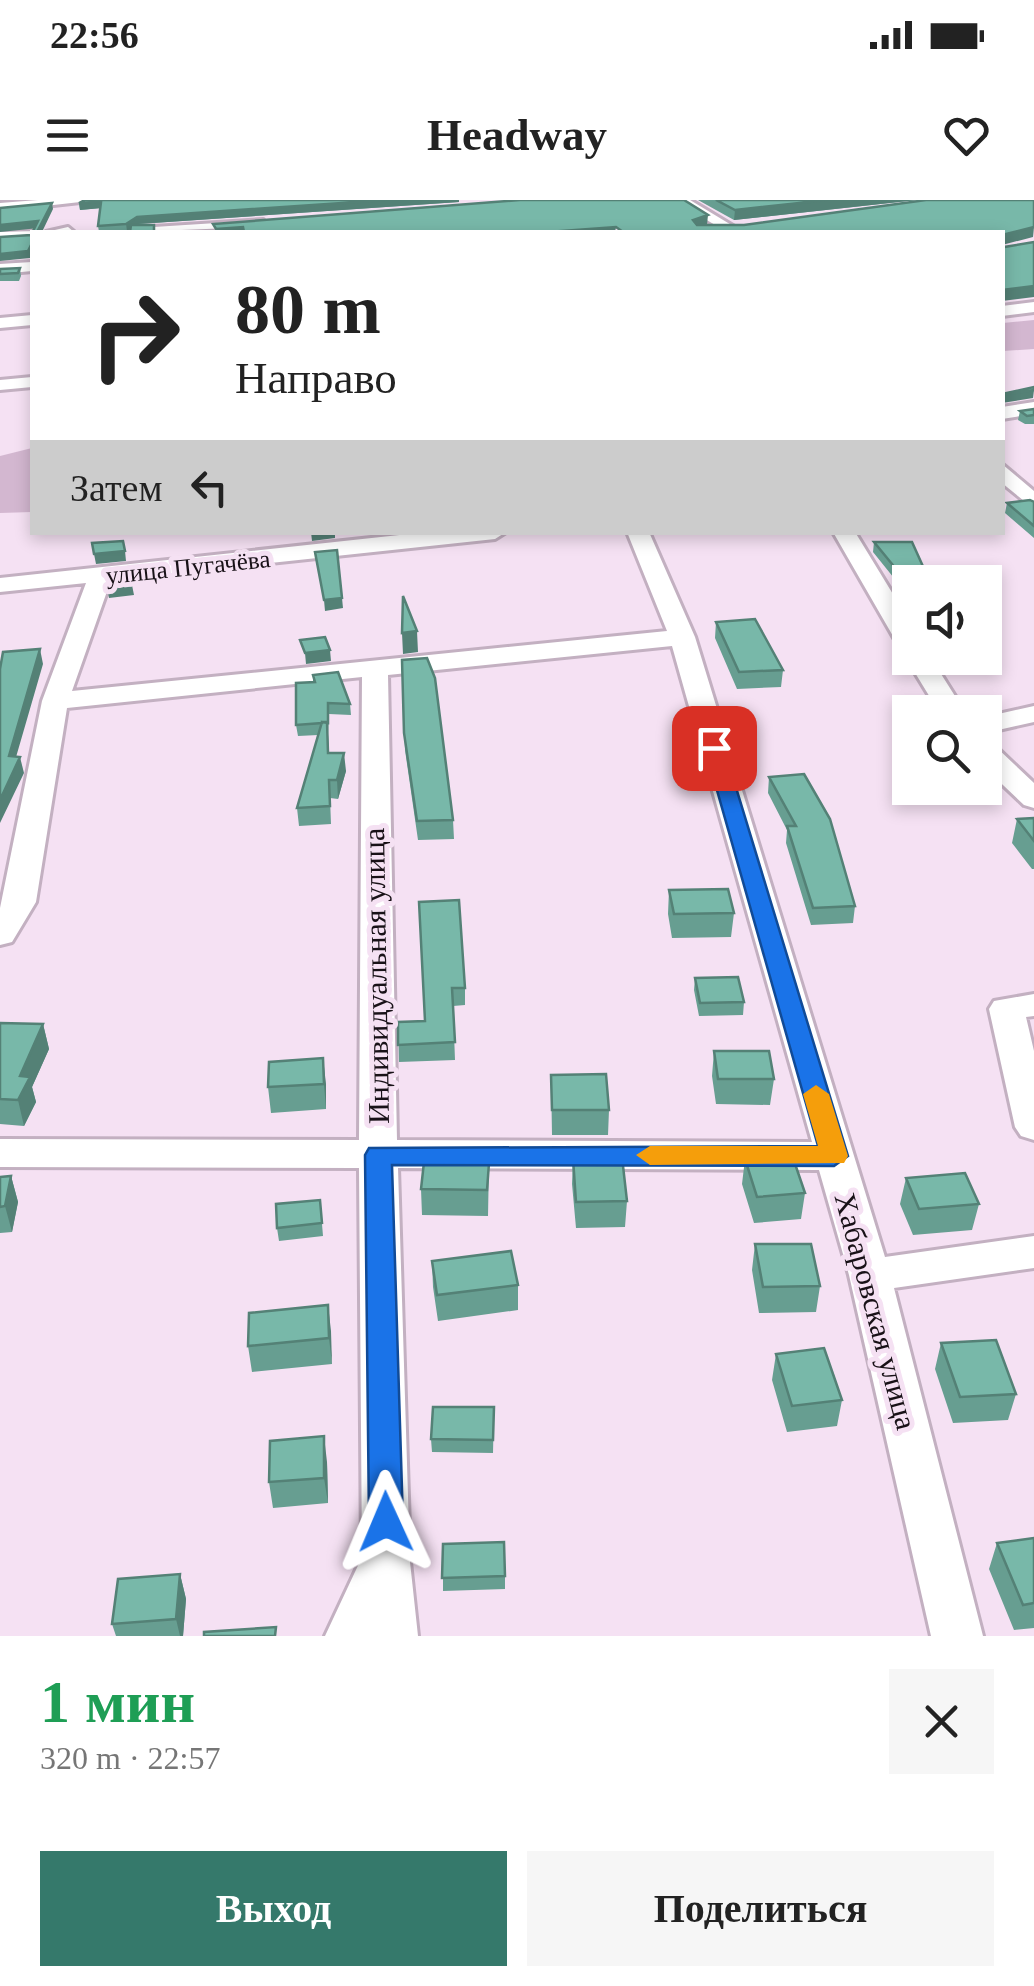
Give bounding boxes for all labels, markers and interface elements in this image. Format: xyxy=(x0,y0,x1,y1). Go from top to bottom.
text: 22:56 xyxy=(50,14,139,56)
icon: menu xyxy=(40,108,95,163)
icon: heart xyxy=(939,108,994,163)
text: Headway xyxy=(427,110,607,160)
icon: right xyxy=(70,270,200,400)
text: 80 m xyxy=(235,271,381,348)
text: Направо xyxy=(235,353,397,403)
icon: left xyxy=(182,460,237,515)
text: Затем xyxy=(70,467,162,509)
street label: улица Пугачёва xyxy=(104,545,272,589)
map controls xyxy=(892,565,1002,805)
button: sound xyxy=(892,565,1002,675)
button: search xyxy=(892,695,1002,805)
pin xyxy=(672,706,757,791)
icon: arrive xyxy=(687,721,742,776)
street label: Индивидуальная улица xyxy=(357,828,395,1124)
street label: Хабаровская улица xyxy=(829,1189,923,1433)
position arrow xyxy=(334,1470,438,1574)
text: 1 мин xyxy=(40,1669,195,1735)
button: close xyxy=(889,1669,994,1774)
text: 320 m · 22:57 xyxy=(40,1740,220,1776)
button: Выход xyxy=(40,1851,507,1966)
button: Поделиться xyxy=(527,1851,994,1966)

